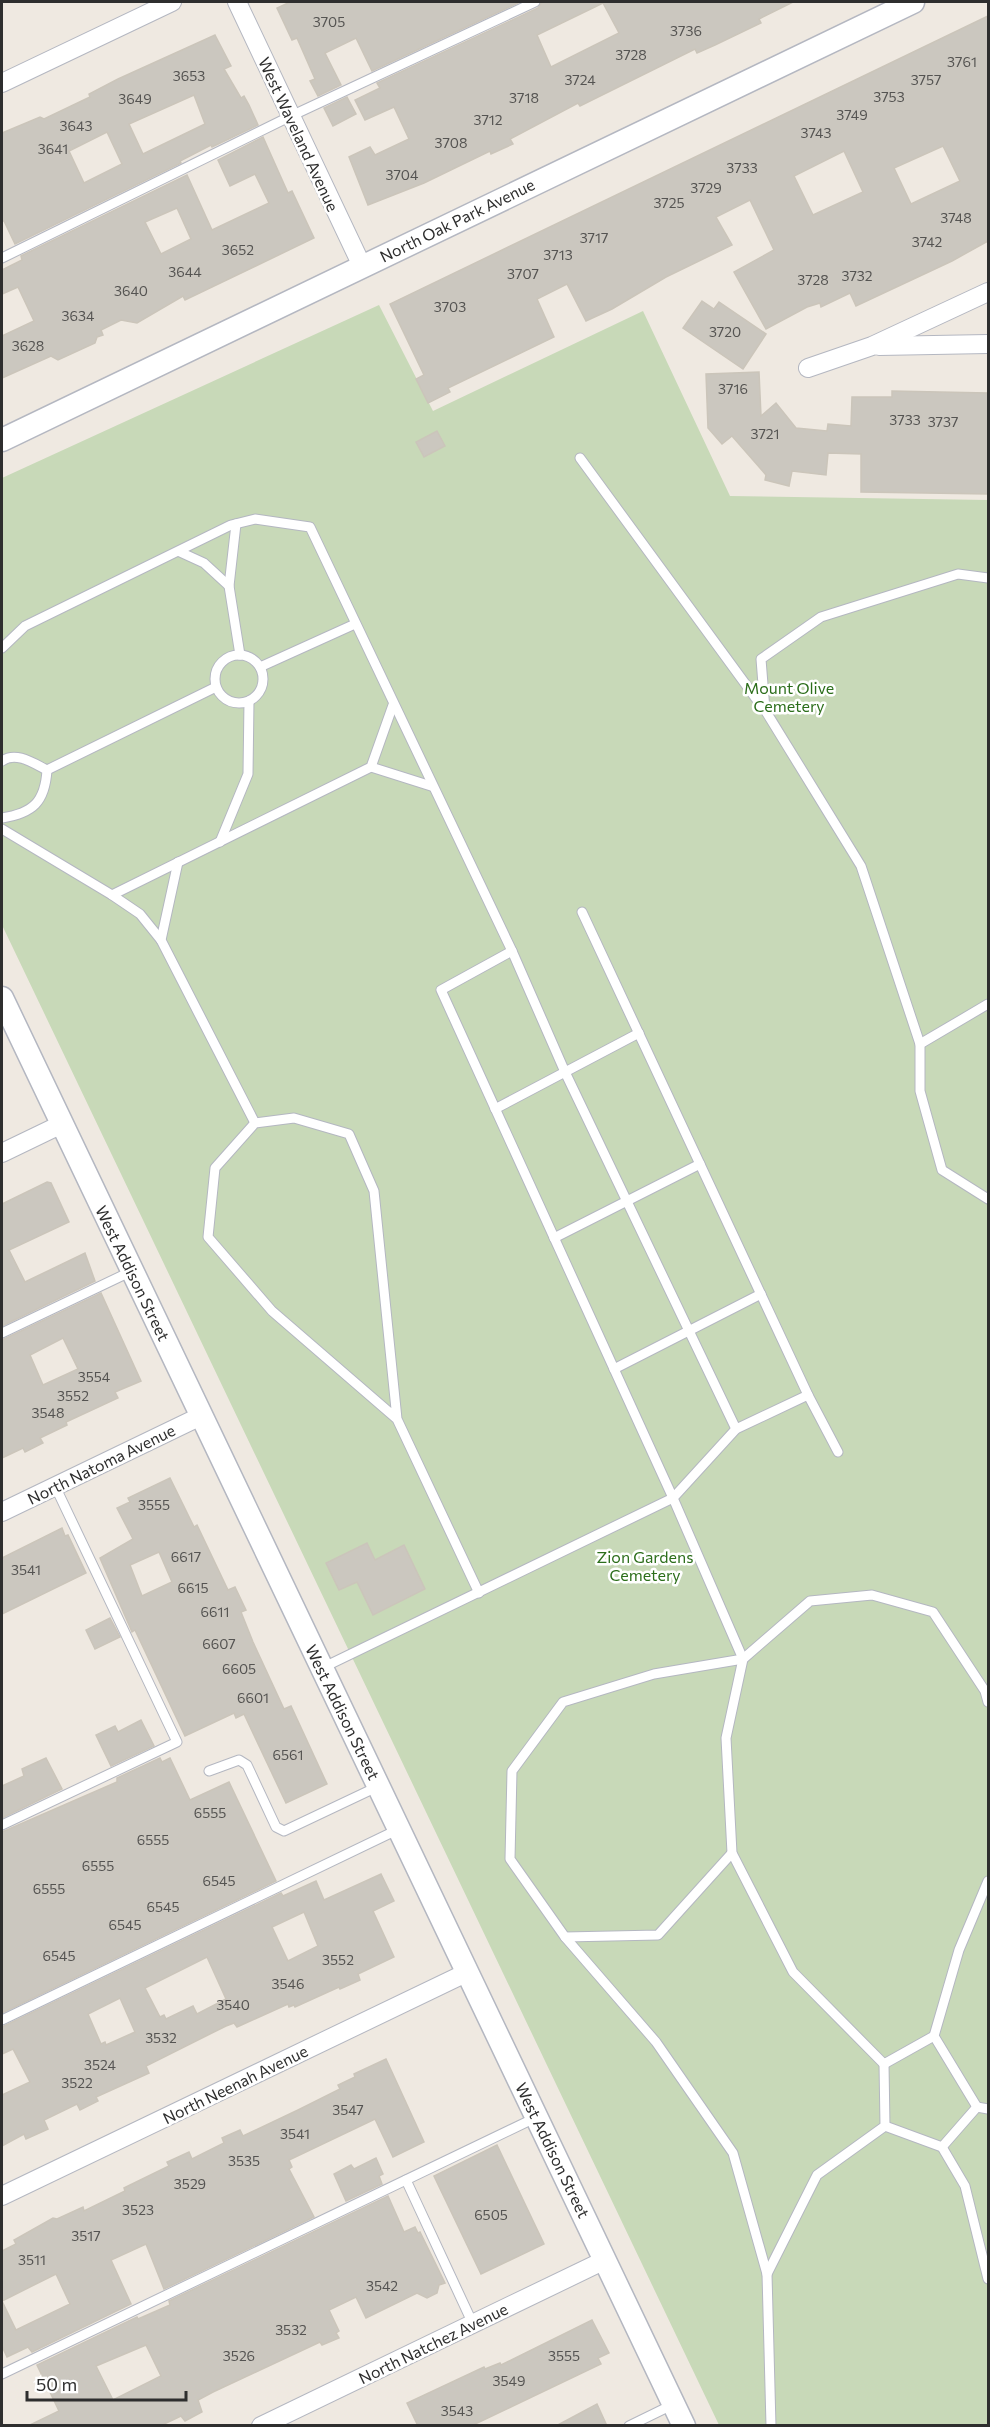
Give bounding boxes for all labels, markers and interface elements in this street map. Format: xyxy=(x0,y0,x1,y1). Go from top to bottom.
house number: 3705 xyxy=(313,13,345,30)
house number: 3736 xyxy=(670,22,702,39)
house number: 3728 xyxy=(615,46,647,63)
house number: 3761 xyxy=(947,53,977,70)
street label: West Waveland Avenue xyxy=(255,54,343,214)
house number: 3653 xyxy=(173,67,205,84)
house number: 3724 xyxy=(564,71,596,88)
house number: 3757 xyxy=(911,71,941,88)
house number: 3753 xyxy=(873,88,905,105)
house number: 3718 xyxy=(509,89,539,106)
house number: 3649 xyxy=(118,90,152,107)
house number: 3749 xyxy=(836,106,868,123)
house number: 3712 xyxy=(473,111,503,128)
house number: 3643 xyxy=(60,117,92,134)
house number: 3743 xyxy=(801,124,831,141)
house number: 3708 xyxy=(435,134,467,151)
house number: 3641 xyxy=(38,140,68,157)
house number: 3733 xyxy=(726,159,758,176)
house number: 3704 xyxy=(386,166,419,183)
street label: North Oak Park Avenue xyxy=(377,174,537,266)
house number: 3729 xyxy=(690,179,722,196)
house number: 3725 xyxy=(653,194,685,211)
house number: 3748 xyxy=(940,209,972,226)
house number: 3717 xyxy=(580,229,608,246)
house number: 3742 xyxy=(912,233,942,250)
house number: 3652 xyxy=(222,241,254,258)
house number: 3713 xyxy=(543,246,573,263)
house number: 3644 xyxy=(168,263,202,280)
house number: 3707 xyxy=(507,265,539,282)
house number: 3732 xyxy=(841,267,873,284)
house number: 3728 xyxy=(797,271,829,288)
house number: 3640 xyxy=(114,282,148,299)
house number: 3703 xyxy=(434,298,466,315)
house number: 3634 xyxy=(62,307,95,324)
house number: 3720 xyxy=(709,323,741,340)
house number: 3628 xyxy=(12,337,44,354)
house number: 3716 xyxy=(718,380,748,397)
house number: 3733 xyxy=(889,411,921,428)
house number: 3737 xyxy=(928,413,958,430)
house number: 3721 xyxy=(750,425,780,442)
park label: Mount Olive Cemetery xyxy=(744,678,834,715)
street label: West Addison Street xyxy=(92,1202,174,1344)
house number: 3554 xyxy=(78,1368,111,1385)
house number: 3552 xyxy=(57,1387,89,1404)
house number: 3548 xyxy=(32,1404,64,1421)
street label: North Natoma Avenue xyxy=(24,1420,178,1508)
house number: 3555 xyxy=(138,1496,170,1513)
park label: Zion Gardens Cemetery xyxy=(597,1547,694,1584)
house number: 6617 xyxy=(171,1548,201,1565)
house number: 3541 xyxy=(11,1561,41,1578)
house number: 6615 xyxy=(177,1579,209,1596)
house number: 6611 xyxy=(201,1603,229,1620)
house number: 6607 xyxy=(202,1635,236,1652)
street label: West Addison Street xyxy=(302,1641,384,1783)
house number: 6605 xyxy=(222,1660,256,1677)
house number: 6601 xyxy=(237,1689,269,1706)
house number: 6561 xyxy=(272,1746,304,1763)
house number: 6555 xyxy=(194,1804,226,1821)
house number: 6555 xyxy=(137,1831,169,1848)
house number: 6555 xyxy=(82,1857,114,1874)
house number: 6545 xyxy=(203,1872,235,1889)
house number: 6555 xyxy=(33,1880,65,1897)
house number: 6545 xyxy=(147,1898,179,1915)
house number: 6545 xyxy=(109,1916,141,1933)
house number: 6545 xyxy=(43,1947,75,1964)
house number: 3552 xyxy=(322,1951,354,1968)
house number: 3546 xyxy=(272,1975,304,1992)
house number: 3540 xyxy=(216,1996,250,2013)
house number: 3532 xyxy=(145,2029,177,2046)
street label: North Neenah Avenue xyxy=(159,2041,311,2127)
house number: 3524 xyxy=(84,2056,117,2073)
house number: 3522 xyxy=(61,2074,93,2091)
street label: West Addison Street xyxy=(512,2079,594,2221)
house number: 3547 xyxy=(332,2101,364,2118)
house number: 3541 xyxy=(280,2125,310,2142)
house number: 3535 xyxy=(228,2152,260,2169)
house number: 3529 xyxy=(174,2175,206,2192)
house number: 3523 xyxy=(122,2201,154,2218)
house number: 6505 xyxy=(474,2206,508,2223)
house number: 3517 xyxy=(71,2227,101,2244)
house number: 3511 xyxy=(18,2251,46,2268)
house number: 3542 xyxy=(366,2277,398,2294)
street label: North Natchez Avenue xyxy=(355,2299,511,2387)
house number: 3532 xyxy=(275,2321,307,2338)
house number: 3526 xyxy=(223,2347,255,2364)
house number: 3555 xyxy=(548,2347,580,2364)
scale bar xyxy=(27,2364,186,2402)
house number: 3549 xyxy=(493,2372,525,2389)
text: 50 m xyxy=(36,2373,77,2395)
house number: 3543 xyxy=(441,2402,473,2419)

